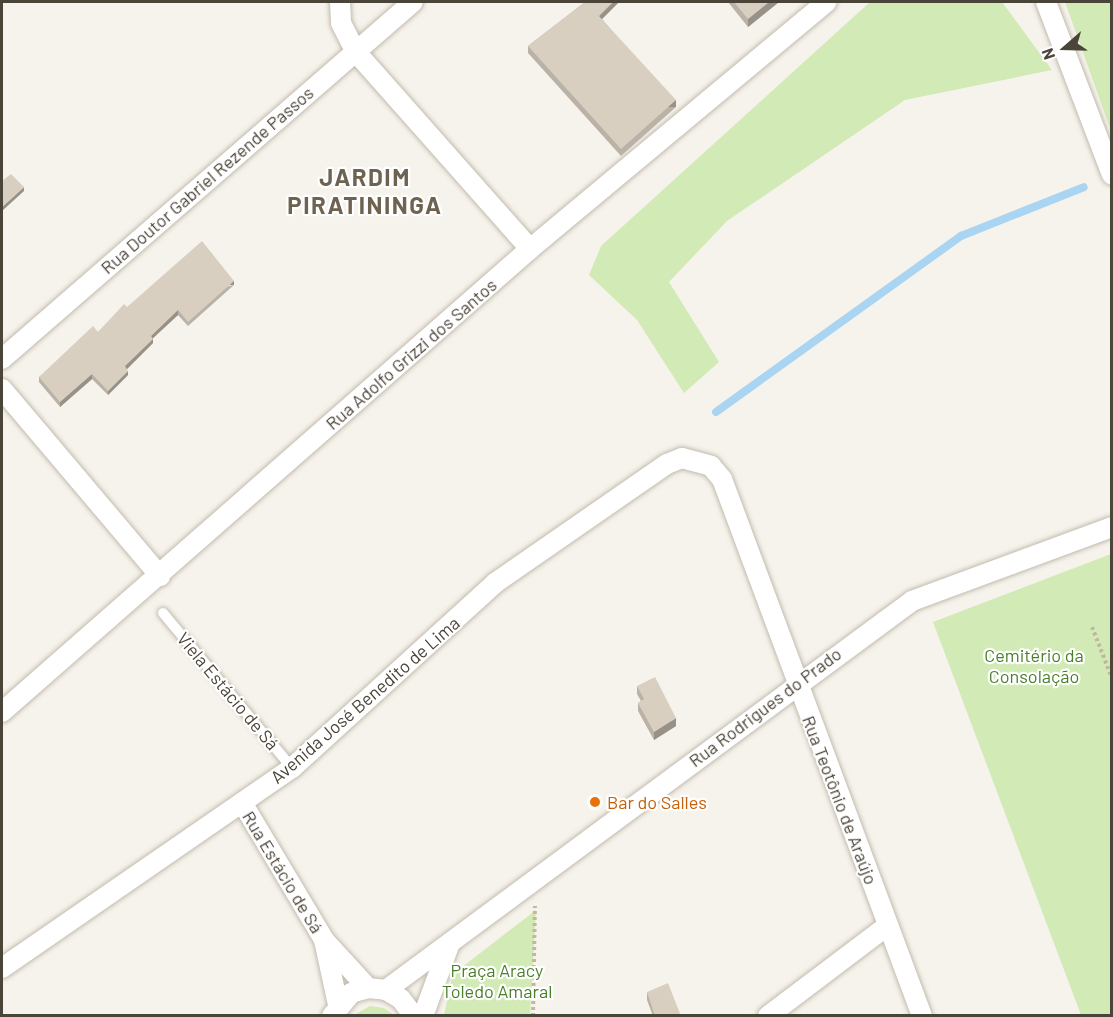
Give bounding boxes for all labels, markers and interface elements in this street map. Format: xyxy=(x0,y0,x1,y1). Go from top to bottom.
north arrow xyxy=(1035,18,1095,78)
text: N xyxy=(1037,46,1058,63)
street label: Rua Doutor Gabriel Rezende Passos xyxy=(96,82,318,278)
district label: JARDIM PIRATININGA xyxy=(287,163,443,219)
street label: Rua Adolfo Grizzi dos Santos xyxy=(321,274,501,434)
street label: Avenida José Benedito de Lima xyxy=(266,612,464,788)
street label: Viela Estácio de Sá xyxy=(173,628,283,754)
street label: Rua Rodrigues do Prado xyxy=(684,643,846,771)
park label: Cemitério da Consolação xyxy=(984,645,1084,688)
street label: Rua Teotônio de Araújo xyxy=(798,713,882,887)
place label: Bar do Salles xyxy=(607,791,707,813)
marker: Bar do Salles xyxy=(588,795,602,809)
street label: Rua Estácio de Sá xyxy=(238,807,328,937)
park label: Praça Aracy Toledo Amaral xyxy=(442,960,552,1002)

